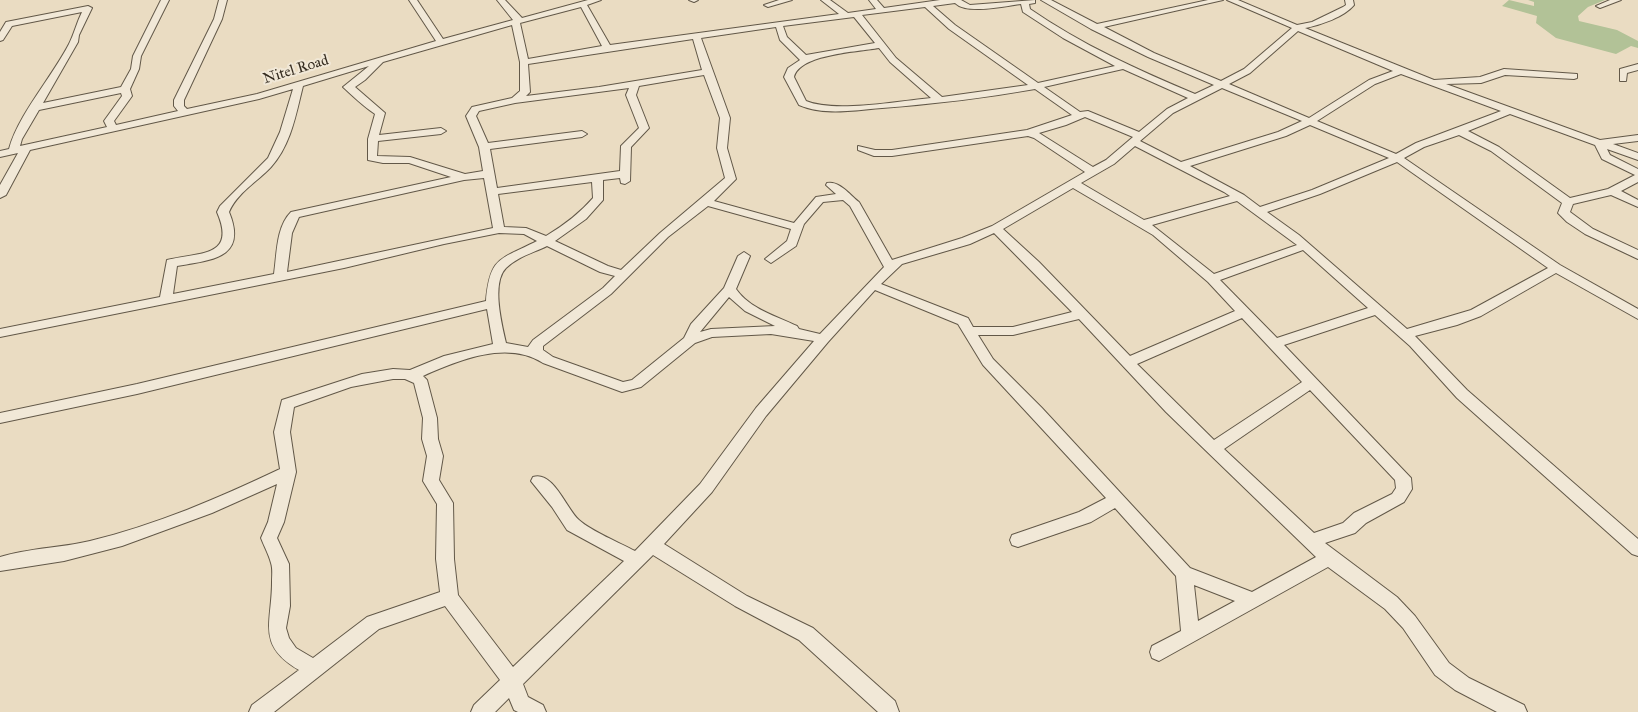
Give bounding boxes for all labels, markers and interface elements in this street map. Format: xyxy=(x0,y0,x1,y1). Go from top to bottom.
street label: Nitel Road xyxy=(261,52,331,88)

